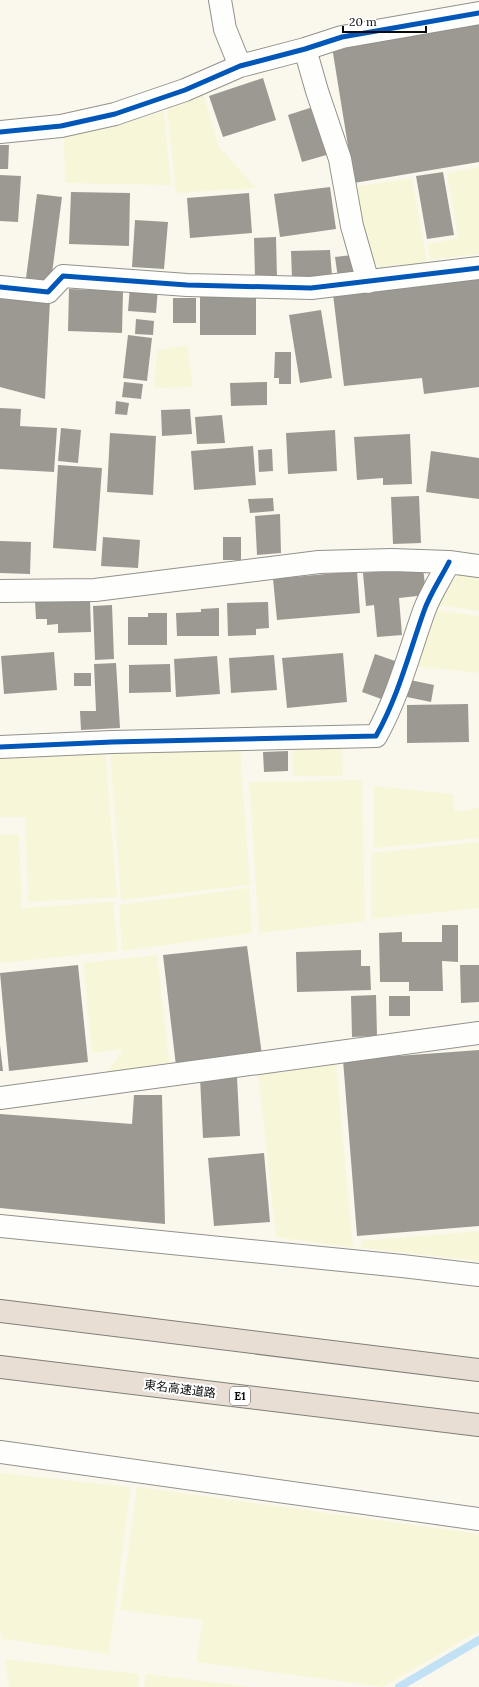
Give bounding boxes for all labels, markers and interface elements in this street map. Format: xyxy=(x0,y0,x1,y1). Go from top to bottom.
scale bar xyxy=(343,8,426,34)
text: 20 m xyxy=(349,14,377,29)
street label: 東名高速道路 xyxy=(143,1377,217,1400)
road number: E1 xyxy=(230,1387,250,1405)

